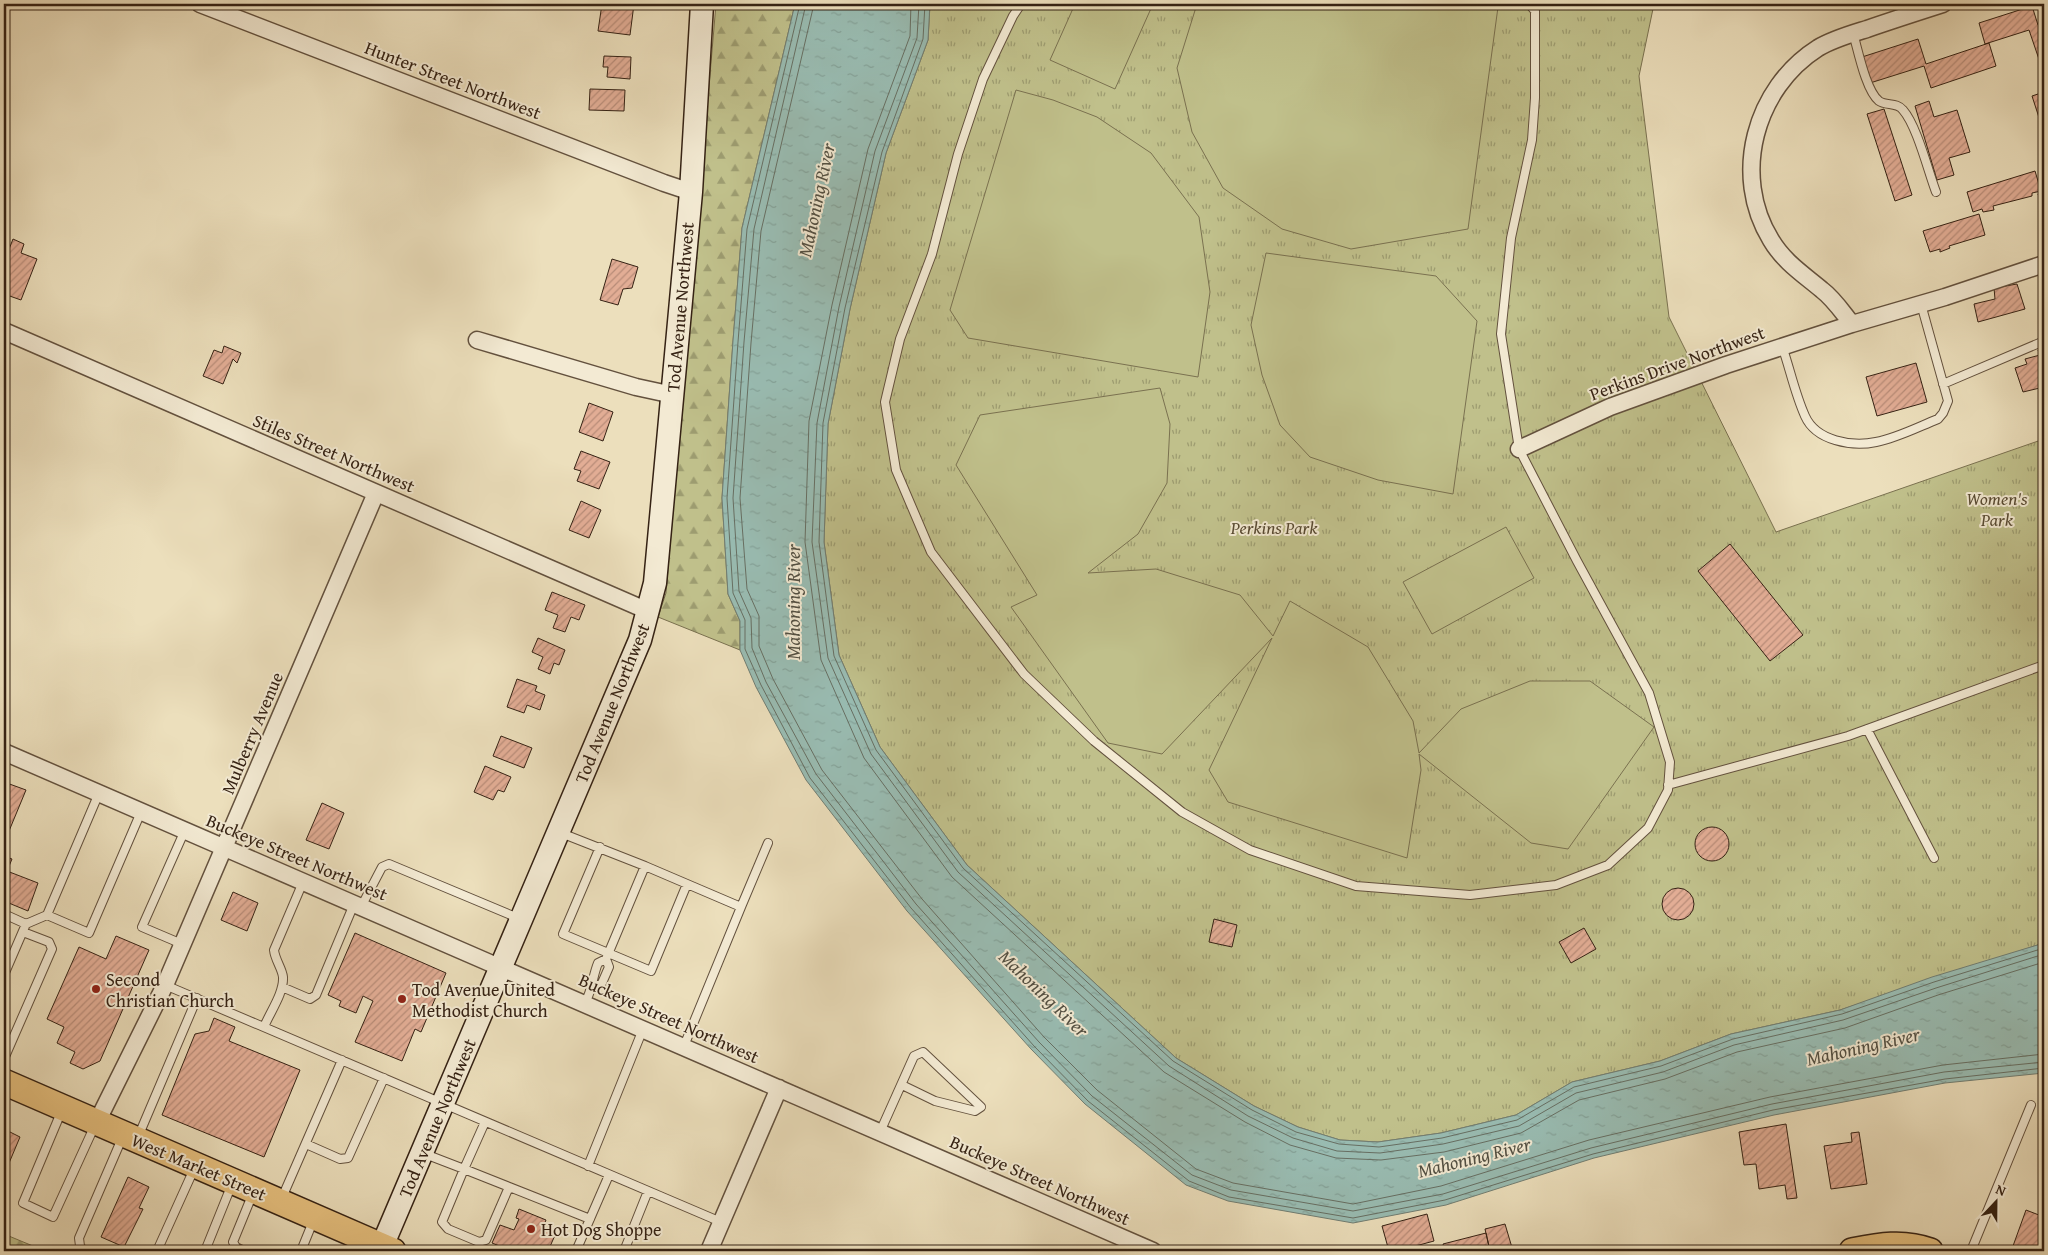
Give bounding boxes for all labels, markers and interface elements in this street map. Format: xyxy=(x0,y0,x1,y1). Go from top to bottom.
street label: Hunter Street Northwest xyxy=(361,34,546,126)
water label: Mahoning River xyxy=(790,140,842,259)
street label: Tod Avenue Northwest xyxy=(659,220,701,393)
street label: Perkins Drive Northwest xyxy=(1586,319,1769,407)
street label: Stiles Street Northwest xyxy=(249,407,420,500)
park label: Women's Park xyxy=(1966,485,2028,533)
park label: Perkins Park xyxy=(1230,514,1318,541)
water label: Mahoning River xyxy=(779,543,807,660)
street label: Tod Avenue Northwest xyxy=(568,618,657,787)
street label: Mulberry Avenue xyxy=(214,668,290,798)
street label: Buckeye Street Northwest xyxy=(202,807,392,908)
water label: Mahoning River xyxy=(993,943,1096,1044)
place label: Second Christian Church xyxy=(106,966,234,1014)
street label: Buckeye Street Northwest xyxy=(575,966,764,1070)
place label: Tod Avenue United Methodist Church xyxy=(412,976,555,1024)
marker: Second Christian Church xyxy=(90,983,102,995)
marker: Tod Avenue United Methodist Church xyxy=(396,993,408,1005)
water label: Mahoning River xyxy=(1804,1019,1923,1073)
street label: Tod Avenue Northwest xyxy=(391,1034,483,1202)
street label: West Market Street xyxy=(127,1126,271,1208)
street label: Buckeye Street Northwest xyxy=(946,1128,1135,1232)
water label: Mahoning River xyxy=(1415,1129,1534,1185)
north arrow xyxy=(1970,1178,2020,1228)
text: N xyxy=(1993,1179,2010,1201)
place label: Hot Dog Shoppe xyxy=(541,1216,661,1243)
marker: Hot Dog Shoppe xyxy=(525,1223,537,1235)

